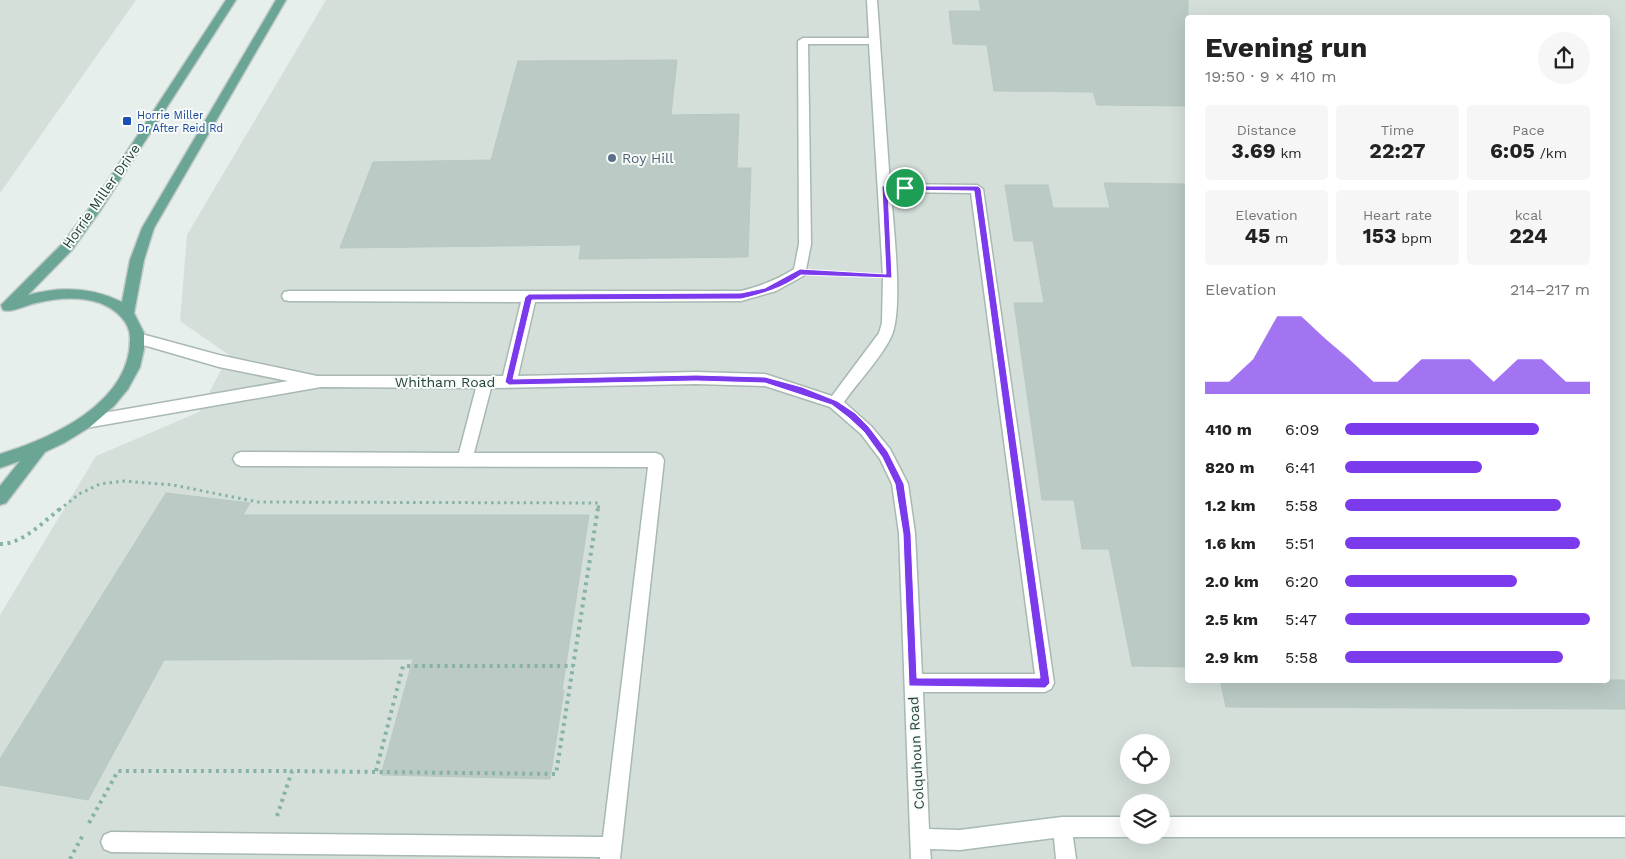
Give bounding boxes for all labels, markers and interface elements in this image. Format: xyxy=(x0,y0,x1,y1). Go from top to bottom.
text: Evening run xyxy=(1205,31,1367,64)
button: share xyxy=(1538,32,1590,84)
text: 19:50 · 9 × 410 m xyxy=(1205,67,1337,86)
place label: Horrie Miller Dr After Reid Rd xyxy=(137,109,223,135)
marker: Horrie Miller Dr After Reid Rd xyxy=(121,115,133,127)
text: Distance xyxy=(1237,122,1296,138)
text: Time xyxy=(1381,122,1414,138)
text: Pace xyxy=(1512,122,1545,138)
text: 3.69 xyxy=(1231,138,1276,163)
text: 22:27 xyxy=(1369,138,1426,163)
text: 6:05 xyxy=(1490,138,1535,163)
street label: Horrie Miller Drive xyxy=(59,141,143,251)
text: km xyxy=(1276,145,1302,161)
text: /km xyxy=(1535,145,1567,161)
place label: Roy Hill xyxy=(622,150,674,166)
marker: Roy Hill xyxy=(606,152,618,164)
pin xyxy=(884,167,926,209)
icon: arrive xyxy=(891,174,919,202)
text: Elevation xyxy=(1235,207,1298,223)
text: Heart rate xyxy=(1363,207,1432,223)
text: kcal xyxy=(1515,207,1542,223)
text: 45 xyxy=(1245,223,1270,248)
text: 153 xyxy=(1363,223,1397,248)
text: 224 xyxy=(1509,223,1548,248)
text: m xyxy=(1270,230,1288,246)
text: bpm xyxy=(1397,230,1432,246)
text: Elevation xyxy=(1205,280,1276,299)
text: 214–217 m xyxy=(1510,280,1590,299)
street label: Whitham Road xyxy=(395,374,495,390)
text: 410 m xyxy=(1205,420,1252,439)
text: 6:09 xyxy=(1285,420,1319,439)
text: 820 m xyxy=(1205,458,1255,477)
text: 6:41 xyxy=(1285,458,1315,477)
text: 1.2 km xyxy=(1205,496,1256,515)
text: 5:58 xyxy=(1285,496,1318,515)
text: 1.6 km xyxy=(1205,534,1256,553)
text: 5:51 xyxy=(1285,534,1315,553)
text: 2.0 km xyxy=(1205,572,1259,591)
text: 6:20 xyxy=(1285,572,1319,591)
text: 2.5 km xyxy=(1205,610,1258,629)
text: 5:47 xyxy=(1285,610,1317,629)
text: 2.9 km xyxy=(1205,648,1259,667)
text: 5:58 xyxy=(1285,648,1318,667)
street label: Colquhoun Road xyxy=(905,696,927,810)
map controls xyxy=(1120,734,1170,844)
button: locate xyxy=(1120,734,1170,784)
button: layers xyxy=(1120,794,1170,844)

